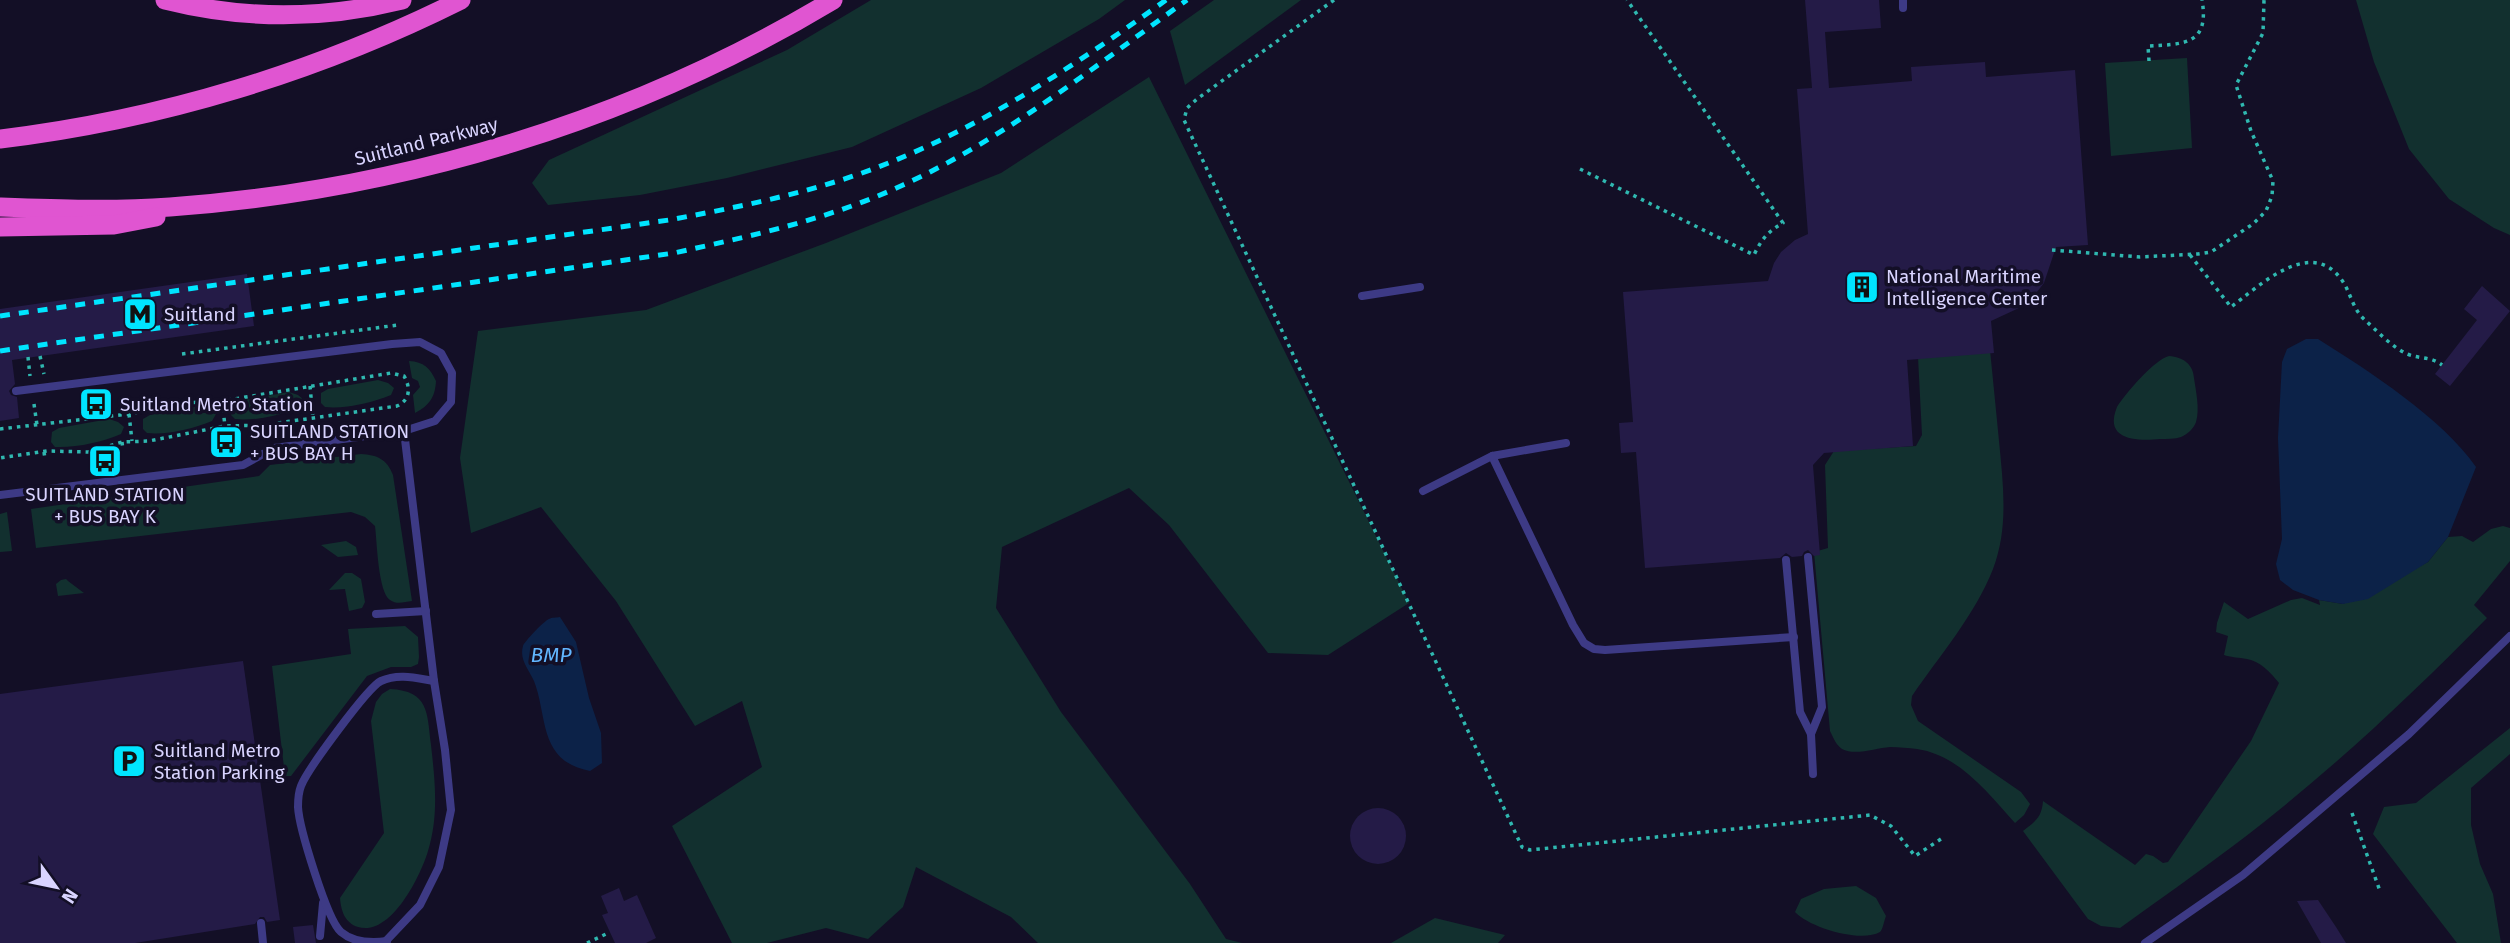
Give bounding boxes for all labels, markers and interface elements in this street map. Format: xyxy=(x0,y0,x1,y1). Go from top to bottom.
street label: Suitland Parkway xyxy=(352,112,501,170)
place label: National Maritime Intelligence Center xyxy=(1886,265,2048,310)
building icon: National Maritime Intelligence Center xyxy=(1843,268,1881,306)
metro station icon: Suitland xyxy=(121,295,159,333)
place label: Suitland xyxy=(164,303,236,326)
bus stop icon: Suitland Metro Station xyxy=(77,385,115,423)
place label: Suitland Metro Station xyxy=(120,393,314,416)
place label: SUITLAND STATION + BUS BAY H xyxy=(250,420,409,465)
bus stop icon: SUITLAND STATION + BUS BAY H xyxy=(207,423,245,461)
bus stop icon: SUITLAND STATION + BUS BAY K xyxy=(86,442,124,480)
place label: SUITLAND STATION + BUS BAY K xyxy=(25,483,185,528)
water label: BMP xyxy=(531,642,572,668)
place label: Suitland Metro Station Parking xyxy=(154,739,285,784)
parking icon: Suitland Metro Station Parking xyxy=(110,742,148,780)
north arrow xyxy=(21,852,91,922)
text: N xyxy=(57,884,83,908)

